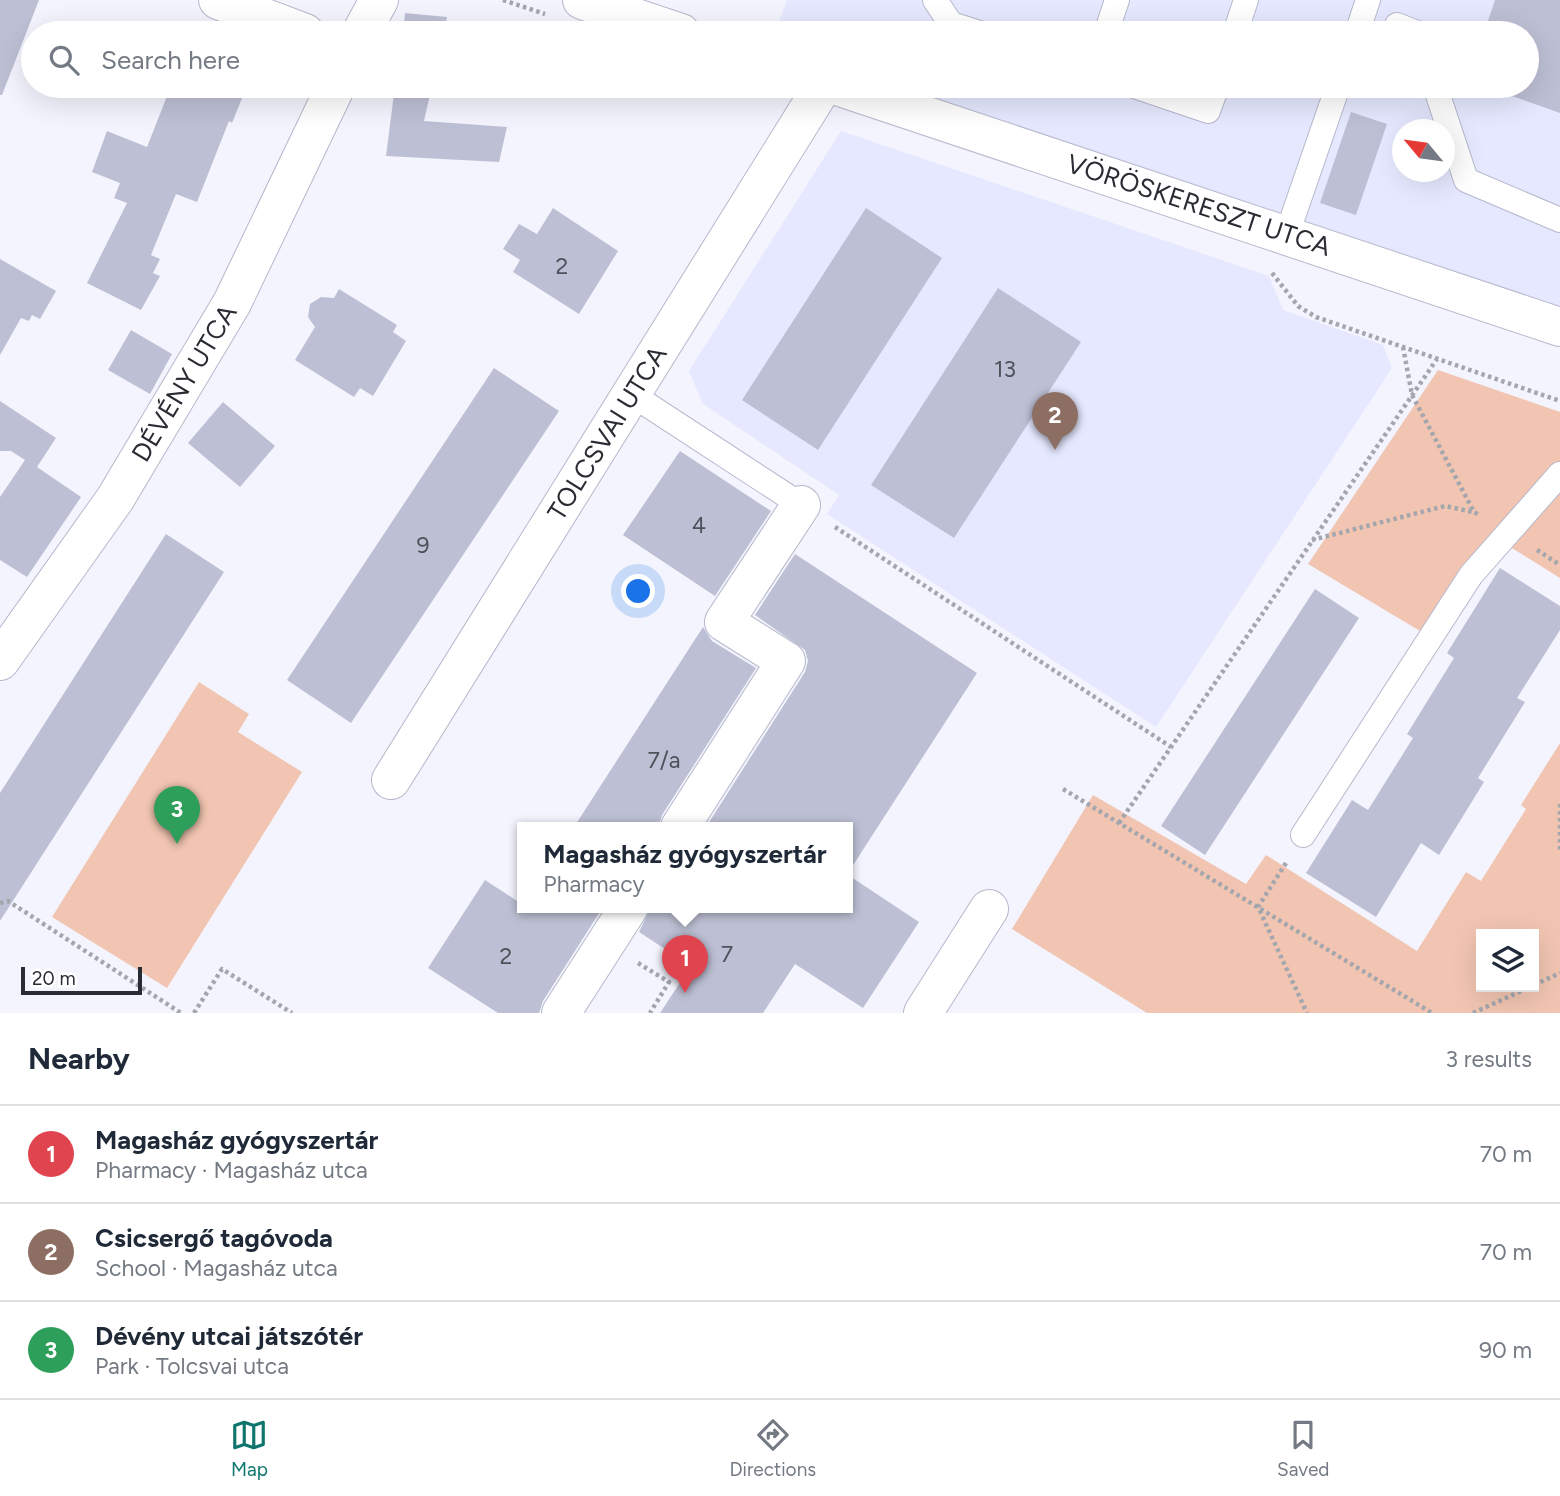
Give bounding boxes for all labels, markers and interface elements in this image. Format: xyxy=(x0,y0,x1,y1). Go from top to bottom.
search box xyxy=(21,21,1539,98)
icon: search xyxy=(45,41,83,79)
text: Search here xyxy=(101,44,240,76)
north arrow xyxy=(1392,119,1455,182)
street label: VÖRÖSKERESZT UTCA xyxy=(1063,147,1335,263)
house number: 2 xyxy=(556,252,568,280)
street label: DÉVÉNY UTCA xyxy=(124,298,244,467)
street label: TOLCSVAI UTCA xyxy=(541,340,674,526)
house number: 13 xyxy=(994,355,1016,383)
pin: 2 xyxy=(1032,392,1078,450)
house number: 4 xyxy=(692,511,706,539)
house number: 9 xyxy=(416,531,430,559)
your location xyxy=(621,574,655,608)
house number: 7/a xyxy=(647,746,681,774)
pin: 3 xyxy=(154,786,200,844)
popup xyxy=(517,822,853,913)
text: Magasház gyógyszertár xyxy=(543,838,827,870)
text: Pharmacy xyxy=(543,870,645,898)
map controls xyxy=(1476,929,1539,992)
button: layers xyxy=(1476,929,1539,992)
pin: 1 xyxy=(662,935,708,993)
house number: 7 xyxy=(721,940,733,968)
house number: 2 xyxy=(500,942,512,970)
scale bar xyxy=(21,964,142,996)
text: 20 m xyxy=(32,967,76,990)
text: Nearby xyxy=(28,1040,130,1077)
text: 3 results xyxy=(1445,1045,1532,1073)
text: Magasház gyógyszertár xyxy=(95,1124,378,1156)
text: 1 xyxy=(46,1140,56,1168)
text: 70 m xyxy=(1480,1140,1532,1168)
text: Pharmacy · Magasház utca xyxy=(95,1156,368,1184)
text: Csicsergő tagóvoda xyxy=(95,1222,333,1254)
text: 2 xyxy=(44,1238,58,1266)
text: 70 m xyxy=(1480,1238,1532,1266)
text: School · Magasház utca xyxy=(95,1254,338,1282)
text: Dévény utcai játszótér xyxy=(95,1320,363,1352)
text: 3 xyxy=(45,1336,57,1364)
text: 90 m xyxy=(1479,1336,1532,1364)
text: Park · Tolcsvai utca xyxy=(95,1352,289,1380)
tab: Map xyxy=(230,1416,268,1481)
tab: Directions xyxy=(729,1416,816,1481)
tab: Saved xyxy=(1277,1416,1329,1481)

